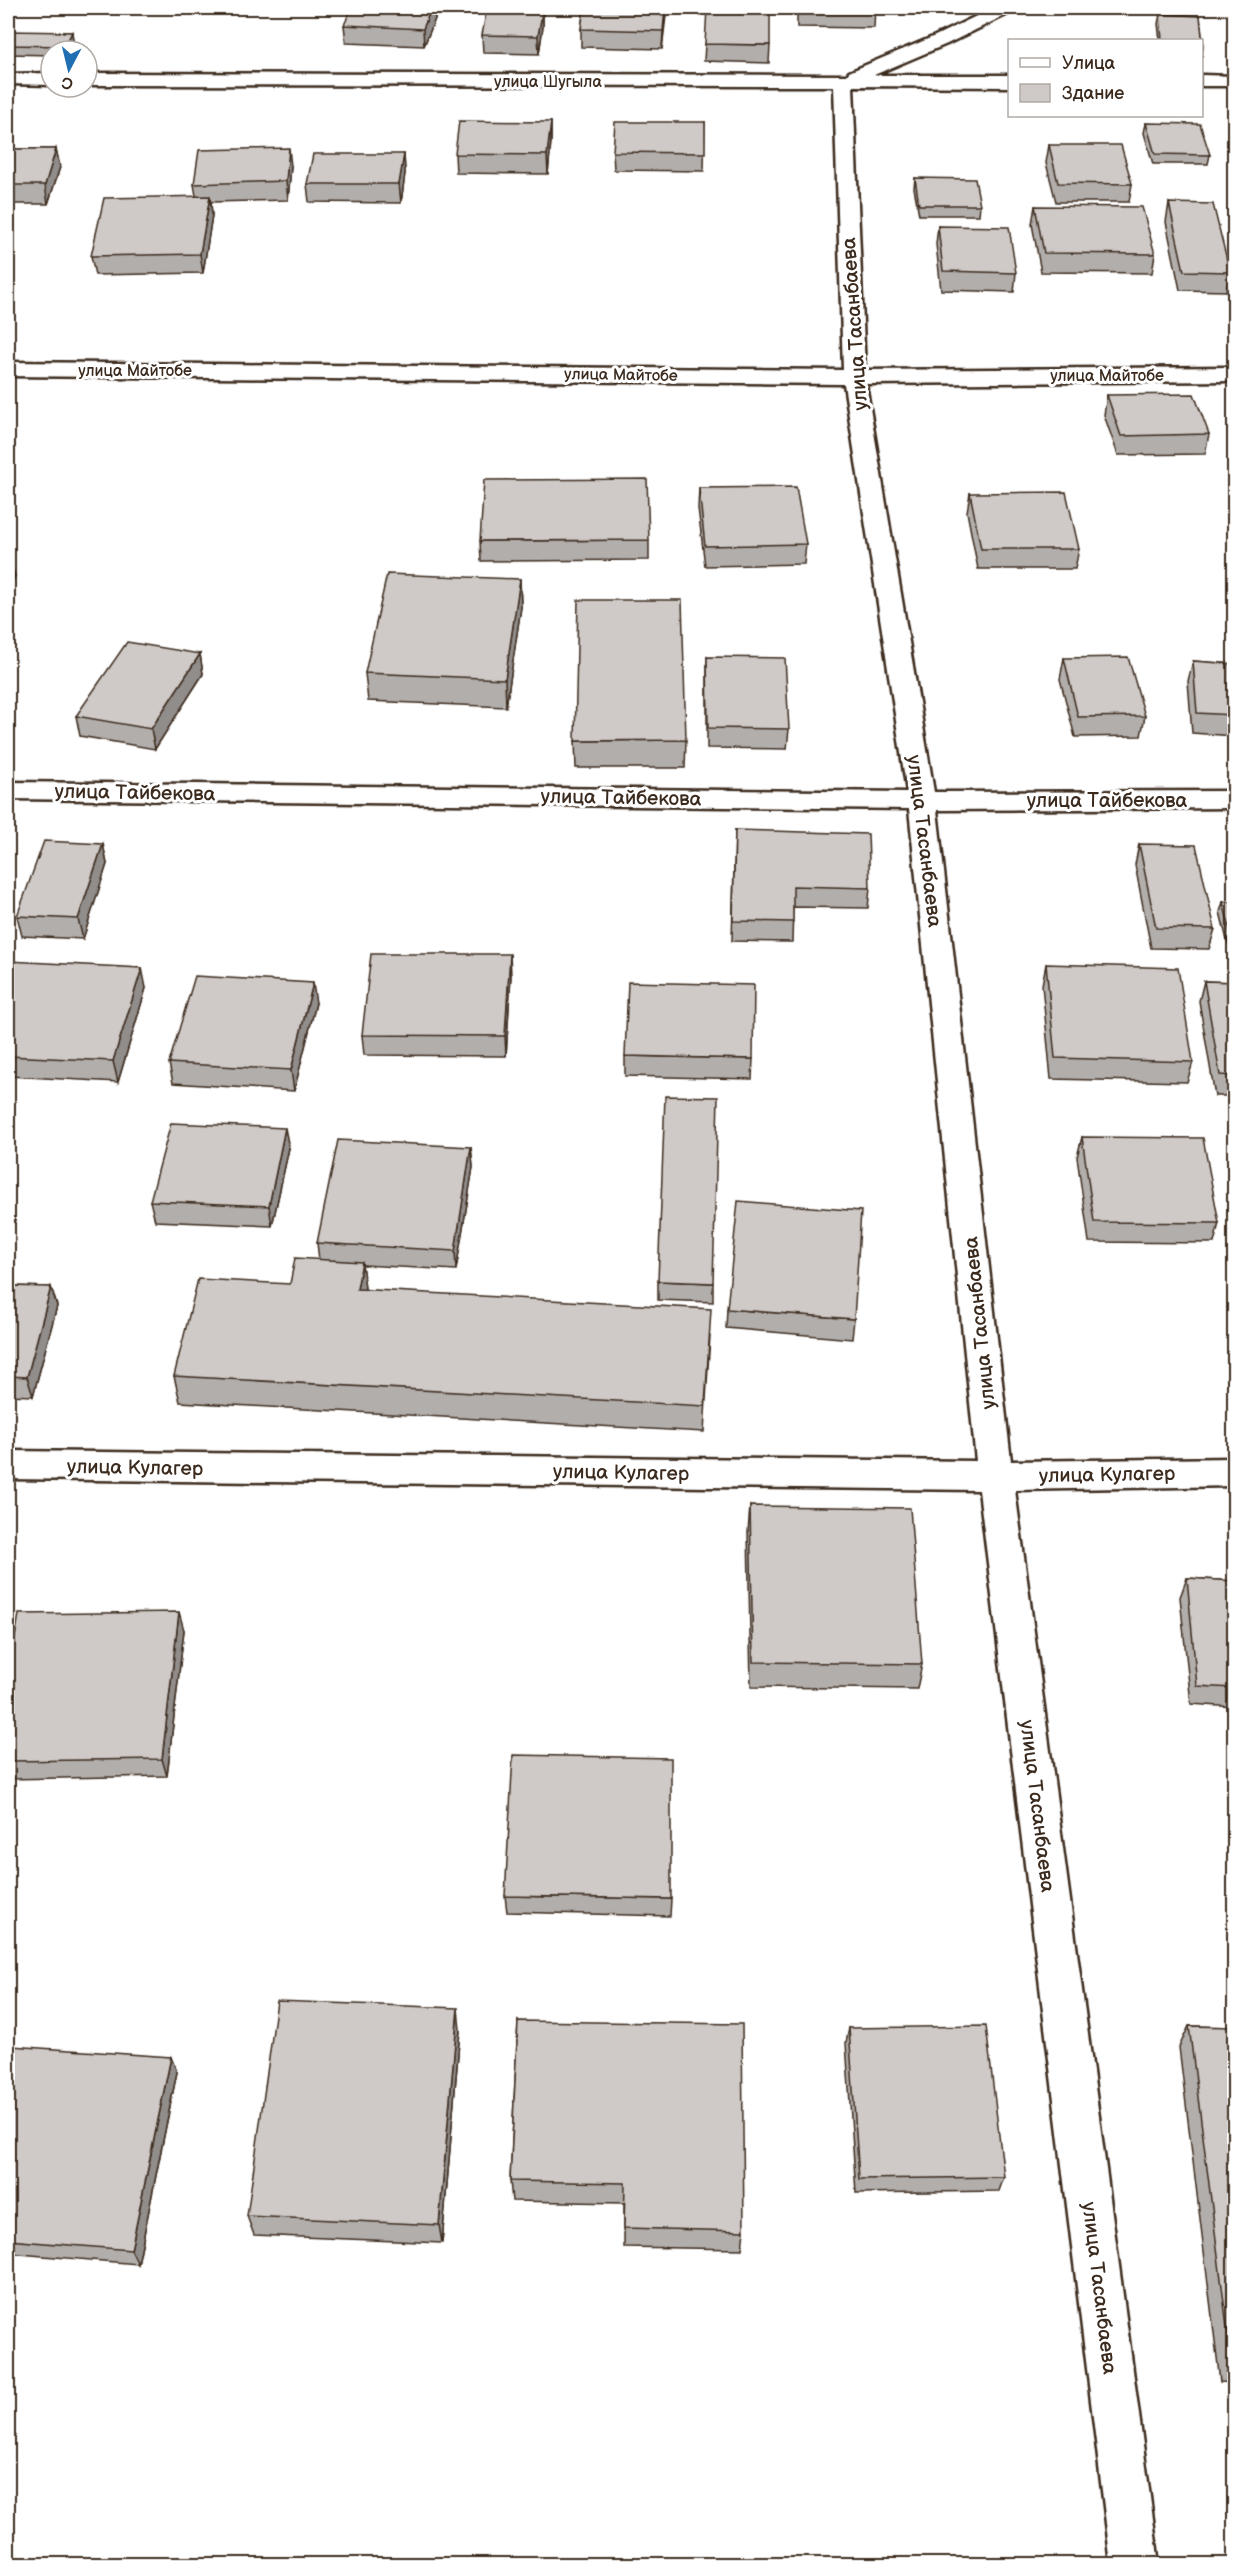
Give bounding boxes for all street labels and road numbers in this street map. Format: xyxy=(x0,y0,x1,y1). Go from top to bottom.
street label: улица Шугыла xyxy=(494,73,602,92)
street label: улица Тасанбаева xyxy=(837,236,873,411)
street label: улица Майтобе xyxy=(78,362,192,381)
street label: улица Майтобе xyxy=(564,365,678,386)
street label: улица Майтобе xyxy=(1050,367,1164,386)
street label: улица Тасанбаева xyxy=(902,754,947,929)
street label: улица Тайбекова xyxy=(54,780,216,806)
street label: улица Тайбекова xyxy=(540,785,702,811)
street label: улица Тайбекова xyxy=(1027,789,1188,813)
street label: улица Тасанбаева xyxy=(959,1235,1001,1410)
street label: улица Кулагер xyxy=(67,1455,204,1481)
street label: улица Кулагер xyxy=(553,1460,690,1486)
street label: улица Кулагер xyxy=(1039,1462,1176,1488)
street label: улица Тасанбаева xyxy=(1015,1719,1060,1894)
street label: улица Тасанбаева xyxy=(1077,2201,1122,2376)

